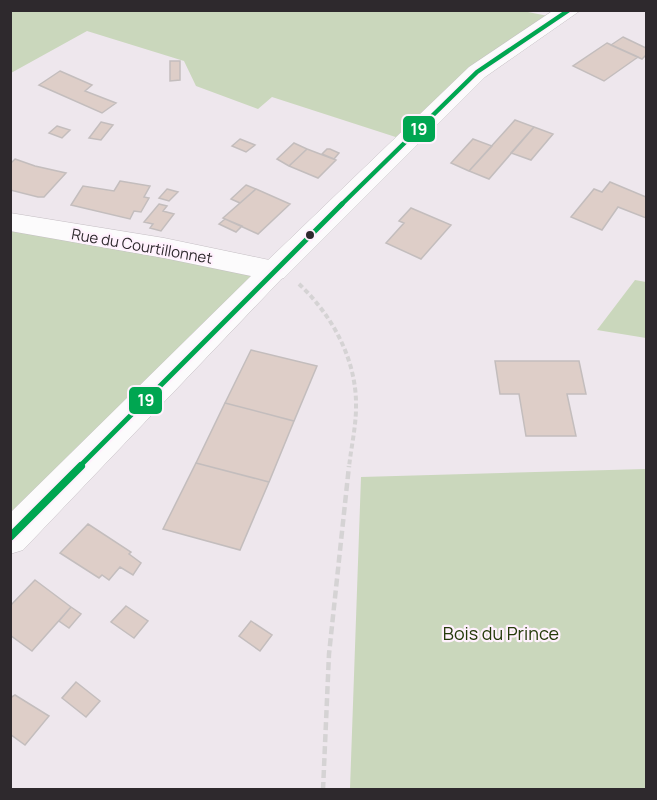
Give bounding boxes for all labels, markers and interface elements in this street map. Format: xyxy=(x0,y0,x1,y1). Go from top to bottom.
line badge: 19 xyxy=(402,115,436,143)
text: 19 xyxy=(411,118,427,140)
street label: Rue du Courtillonnet xyxy=(70,223,214,269)
unlabelled marker xyxy=(304,229,316,241)
line badge: 19 xyxy=(128,386,163,415)
text: 19 xyxy=(138,389,154,411)
park label: Bois du Prince xyxy=(443,621,559,645)

